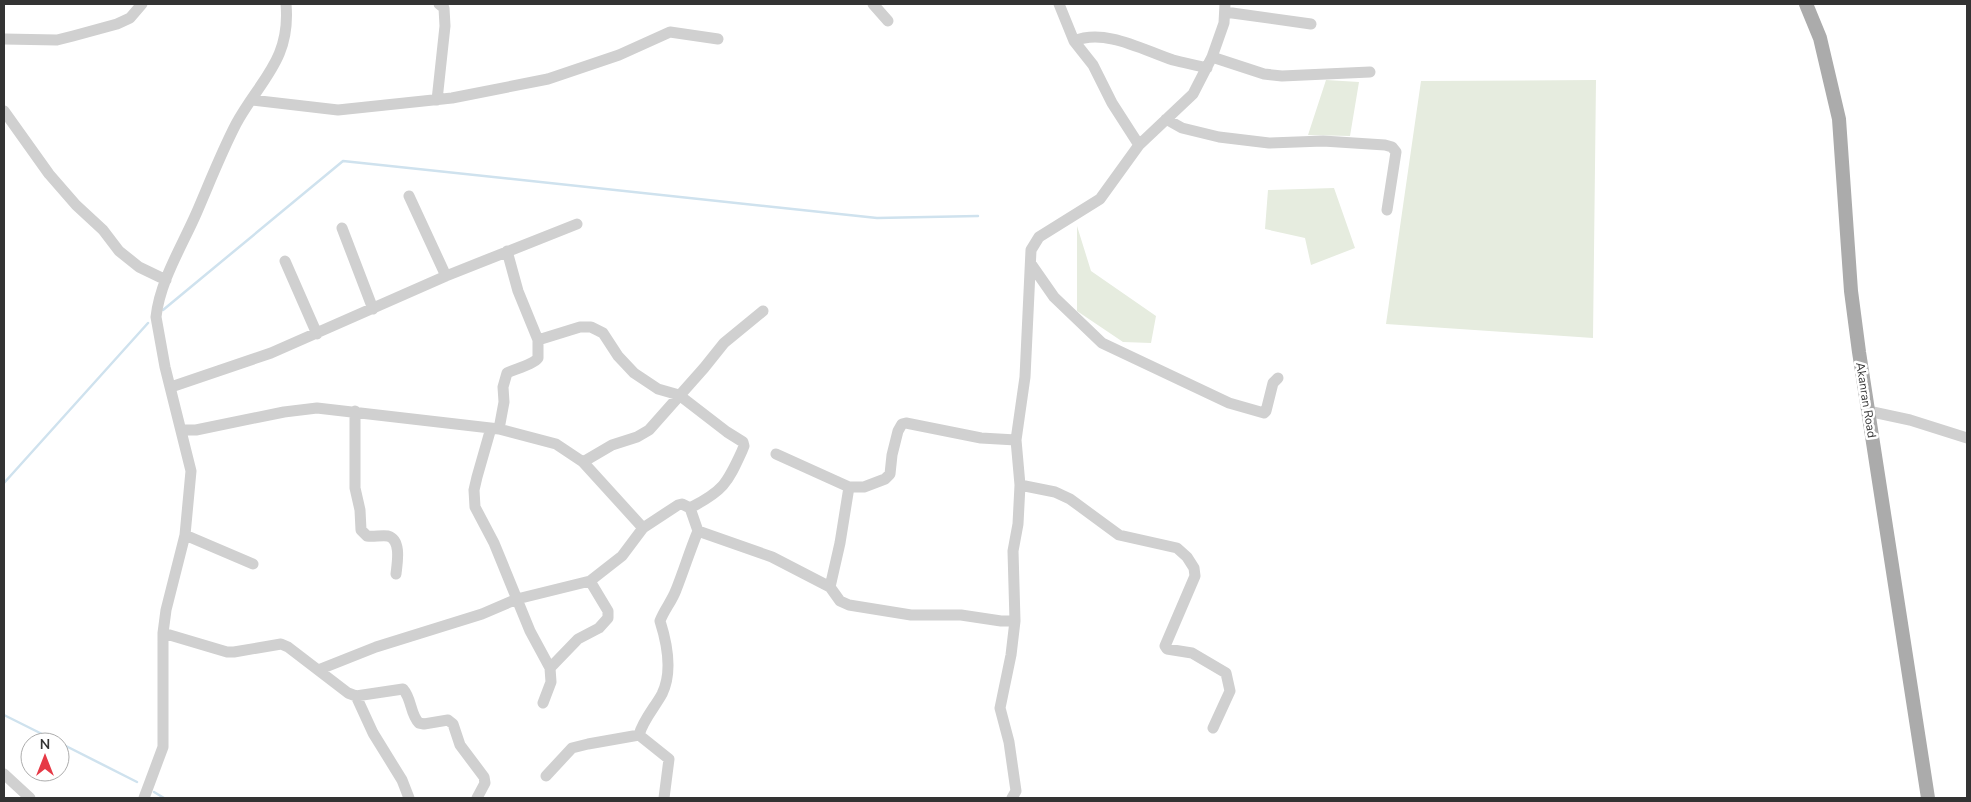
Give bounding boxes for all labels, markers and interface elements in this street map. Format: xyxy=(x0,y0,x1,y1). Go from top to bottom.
street label: Akanran Road xyxy=(1852,361,1880,439)
north arrow xyxy=(20,732,70,782)
text: N xyxy=(40,735,50,754)

